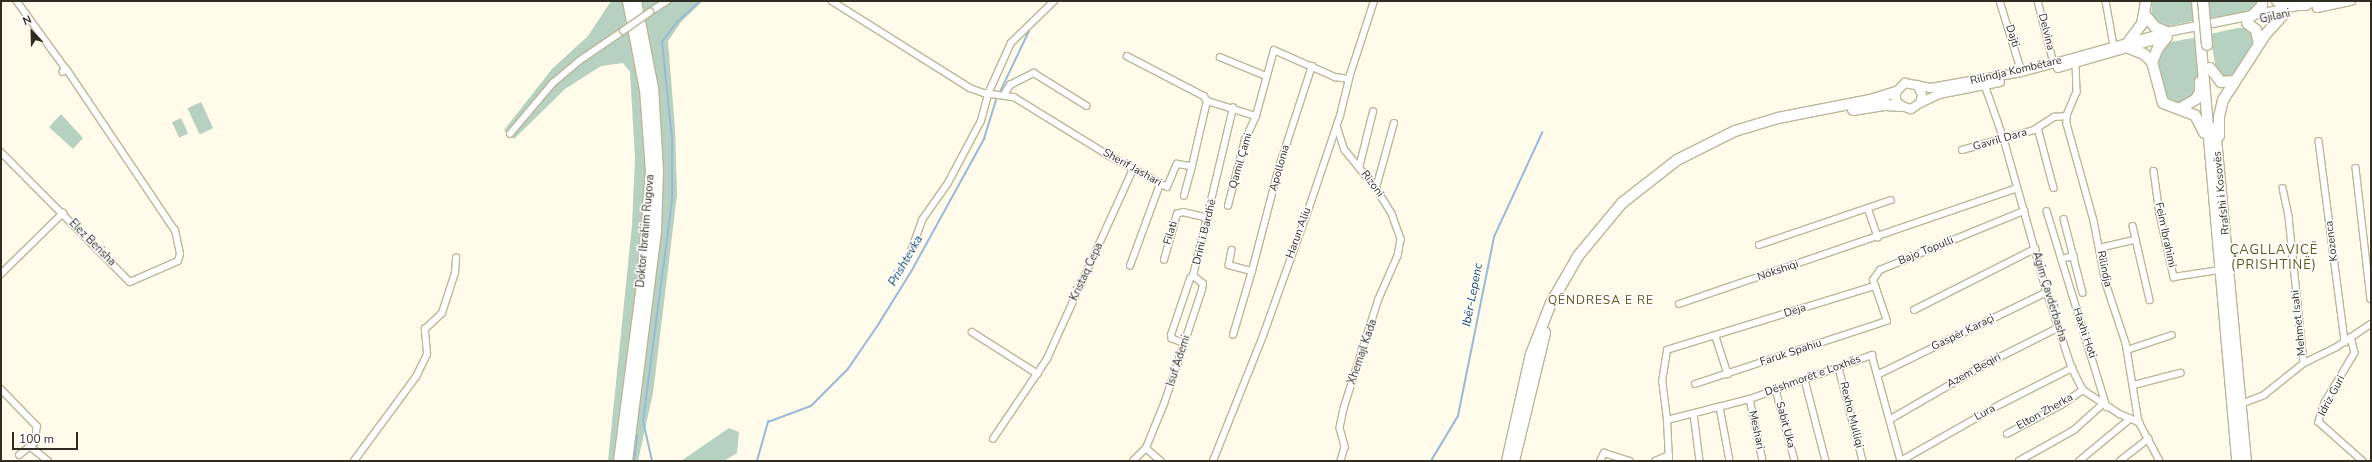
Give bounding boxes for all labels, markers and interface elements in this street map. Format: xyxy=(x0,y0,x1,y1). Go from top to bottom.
street label: Gjilani xyxy=(2258,7,2292,27)
north arrow xyxy=(12,12,52,52)
text: N xyxy=(20,12,34,29)
street label: Delvina xyxy=(2035,12,2057,52)
street label: Dajti xyxy=(2002,23,2022,49)
street label: Rilindja Kombëtare xyxy=(1969,54,2063,88)
street label: Gavril Dara xyxy=(1971,126,2029,154)
street label: Qamil Çami xyxy=(1227,132,1255,190)
street label: Apollonia xyxy=(1267,143,1293,193)
street label: Sherif Jashari xyxy=(1100,146,1164,190)
street label: Rrafshi i Kosovës xyxy=(2211,151,2233,235)
street label: Rizoni xyxy=(1358,168,1386,200)
street label: Doktor Ibrahim Rugova xyxy=(634,174,658,288)
street label: Drini i Bardhë xyxy=(1190,198,1220,266)
street label: Feim Ibrahimi xyxy=(2152,201,2178,269)
street label: Harun Aliu xyxy=(1284,206,1314,260)
street label: Elez Berisha xyxy=(66,217,118,269)
street label: Filati xyxy=(1161,220,1181,246)
street label: Kozenca xyxy=(2323,220,2341,262)
water label: Prishtevka xyxy=(886,233,926,289)
street label: Bajo Topulli xyxy=(1896,234,1956,268)
street label: Kristaq Cepa xyxy=(1068,241,1106,303)
district label: ÇAGLLAVICË (PRISHTINË) xyxy=(2230,243,2318,274)
street label: Agim Çavdërbasha xyxy=(2029,250,2069,344)
street label: Rilindja xyxy=(2094,250,2114,288)
street label: Nokshiqi xyxy=(1756,258,1800,284)
water label: Ibër-Lepenc xyxy=(1460,262,1486,328)
street label: Mehmet Isahi xyxy=(2289,289,2309,357)
district label: QËNDRESA E RE xyxy=(1548,294,1654,308)
street label: Deja xyxy=(1782,301,1808,321)
street label: Haxhi Hoti xyxy=(2069,306,2099,360)
street label: Gaspër Karaçi xyxy=(1929,312,1997,354)
street label: Xhemajl Kada xyxy=(1346,318,1380,386)
street label: Isuf Ademi xyxy=(1165,334,1193,388)
street label: Faruk Spahiu xyxy=(1759,337,1823,369)
street label: Azem Beqiri xyxy=(1945,351,2003,391)
street label: Dëshmorët e Loxhës xyxy=(1763,352,1863,400)
street label: Idriz Guri xyxy=(2316,373,2348,419)
street label: Rexho Mulliqi xyxy=(1836,381,1866,449)
street label: Elton Zherka xyxy=(2015,391,2075,433)
street label: Sabit Uka xyxy=(1772,400,1798,450)
street label: Lura xyxy=(1972,402,1998,424)
street label: Meshari xyxy=(1745,409,1767,451)
scale bar xyxy=(14,424,80,450)
text: 100 m xyxy=(19,431,54,447)

